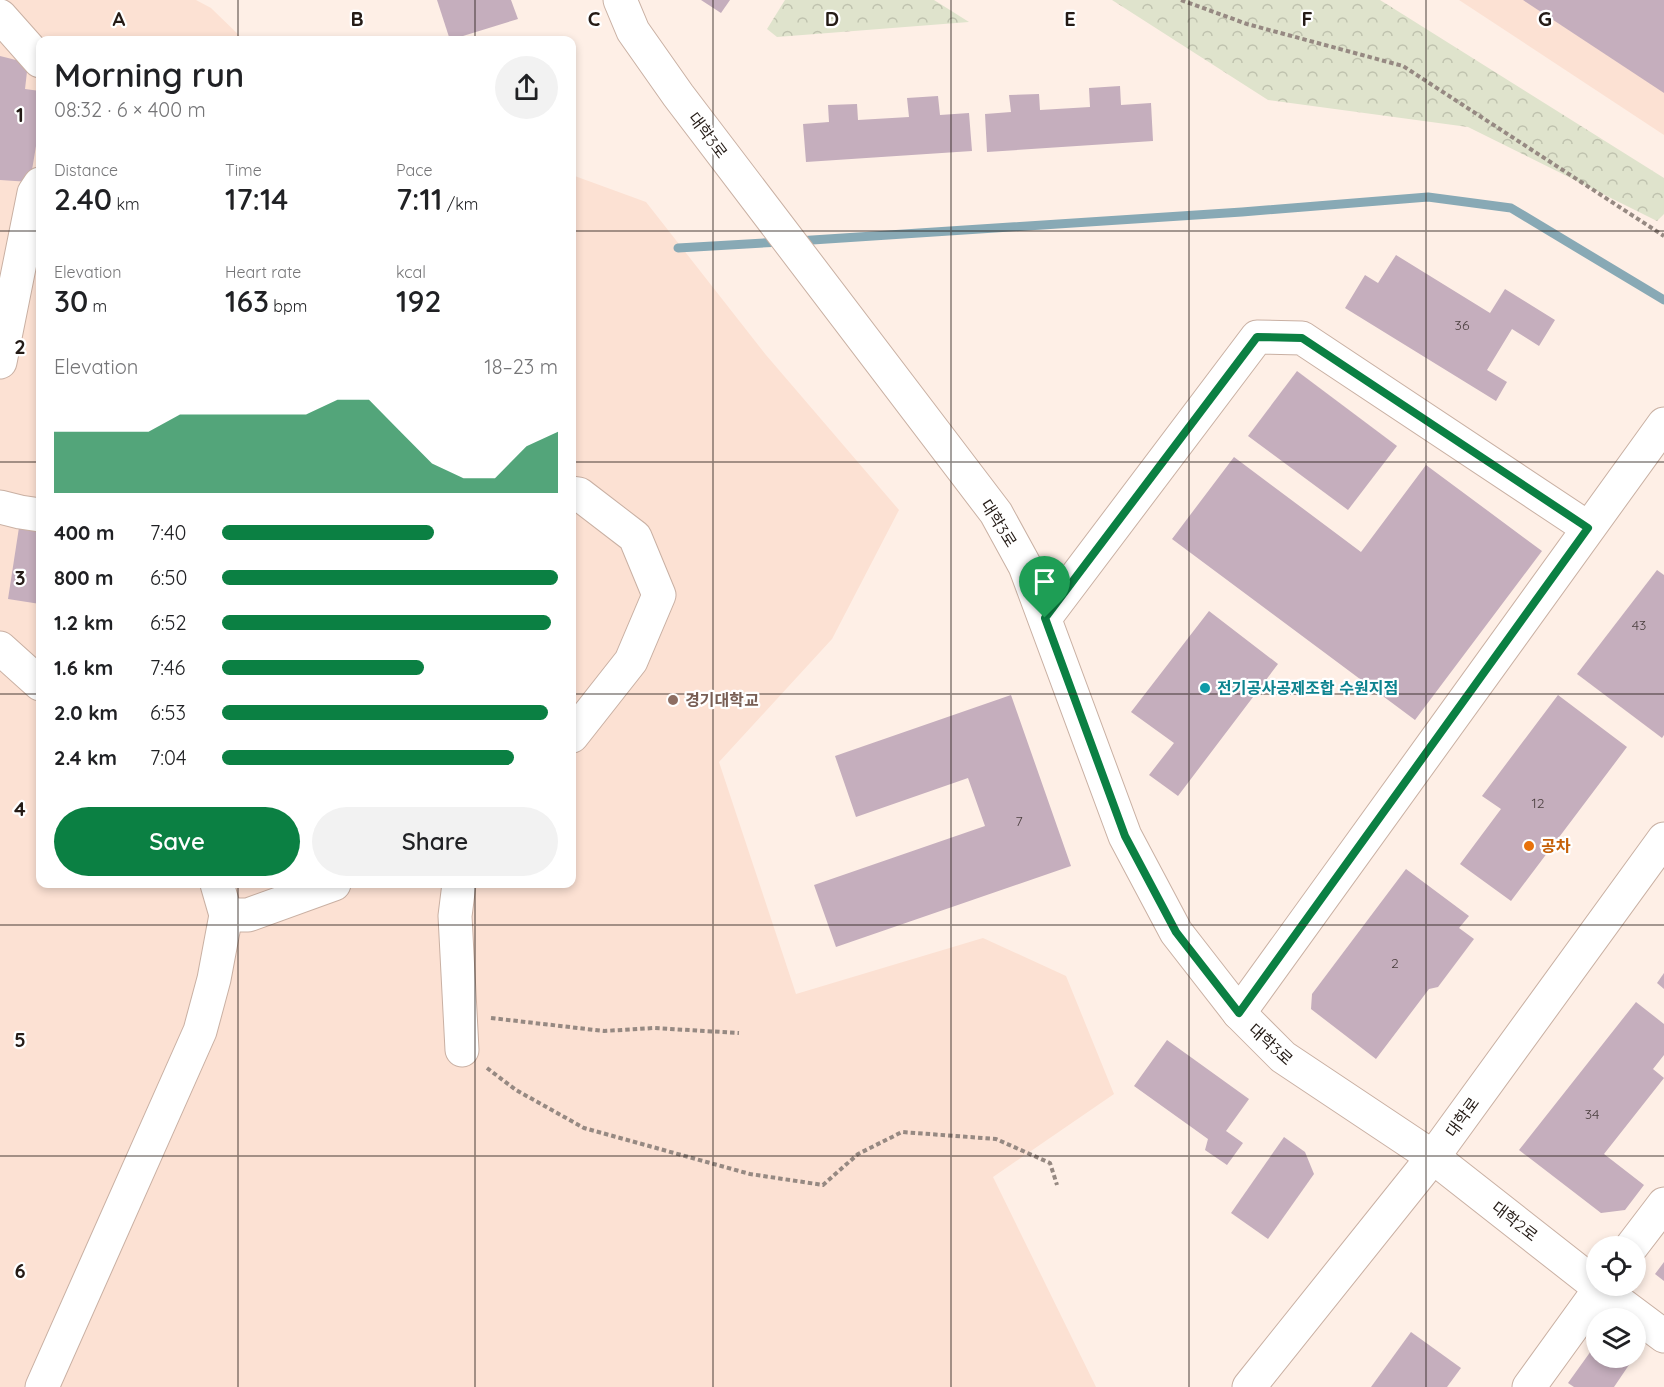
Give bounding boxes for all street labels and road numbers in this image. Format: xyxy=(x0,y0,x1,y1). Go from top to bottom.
street label: 대학3로 xyxy=(684,108,732,162)
street label: 대학3로 xyxy=(977,495,1022,551)
street label: 대학3로 xyxy=(1245,1019,1297,1069)
street label: 대학로 xyxy=(1441,1093,1483,1141)
street label: 대학2로 xyxy=(1488,1197,1542,1245)

